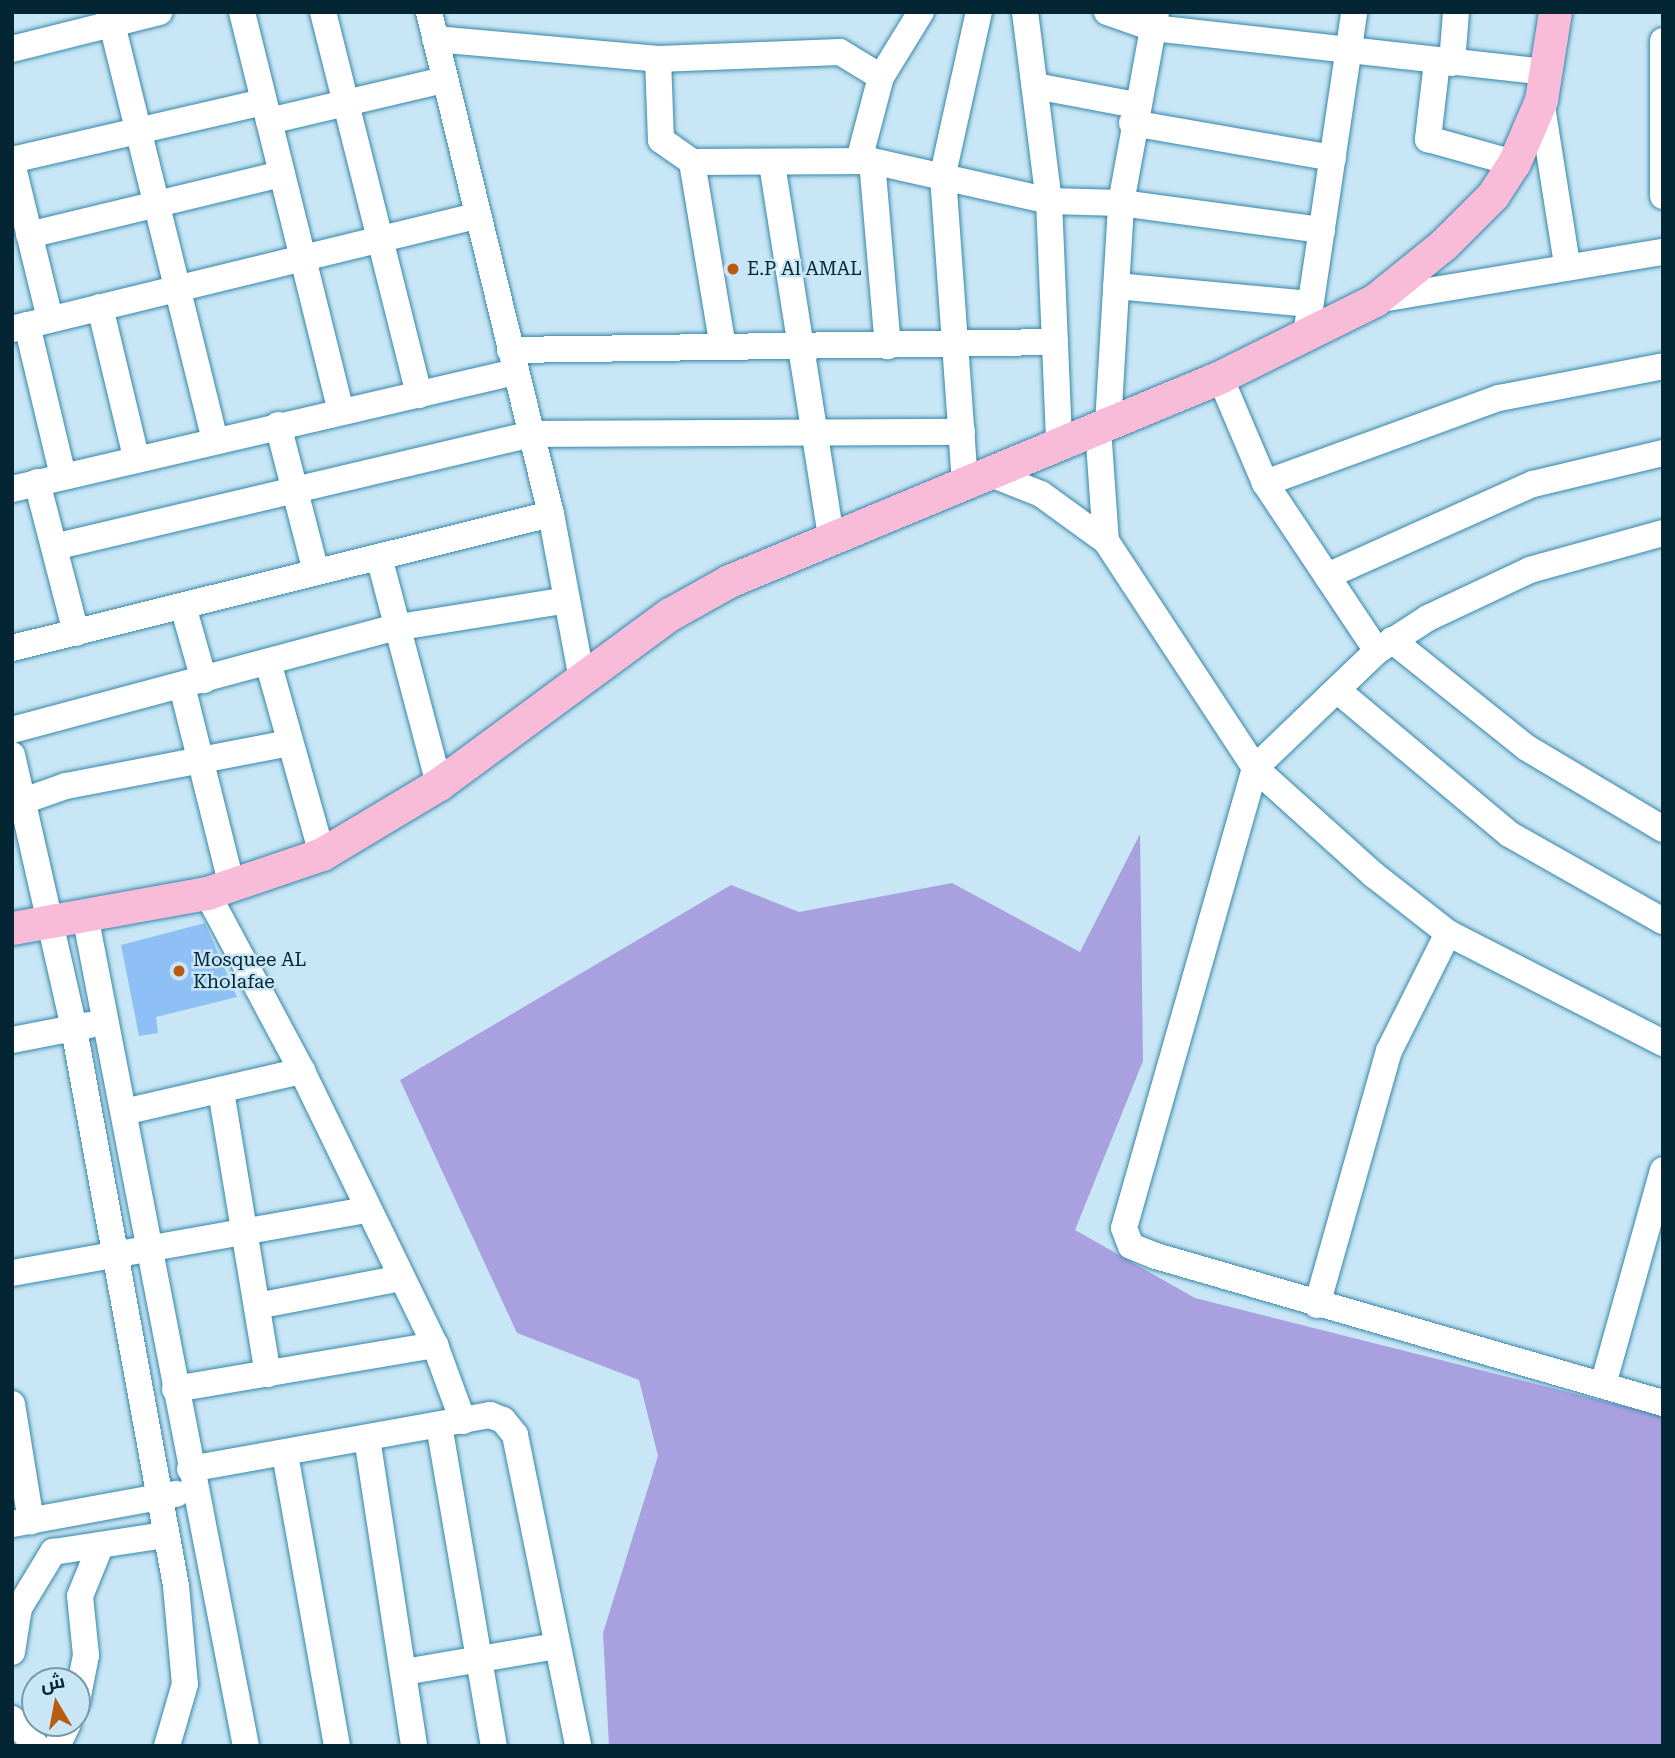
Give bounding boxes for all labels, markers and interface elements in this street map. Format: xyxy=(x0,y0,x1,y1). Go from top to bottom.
place label: E.P Al AMAL xyxy=(747,258,862,280)
marker: E.P Al AMAL xyxy=(725,261,741,277)
place label: Mosquee AL Kholafae xyxy=(193,949,306,993)
marker: Mosquee AL Kholafae xyxy=(171,963,187,979)
north arrow xyxy=(21,1667,91,1737)
text: ش xyxy=(39,1669,67,1696)

